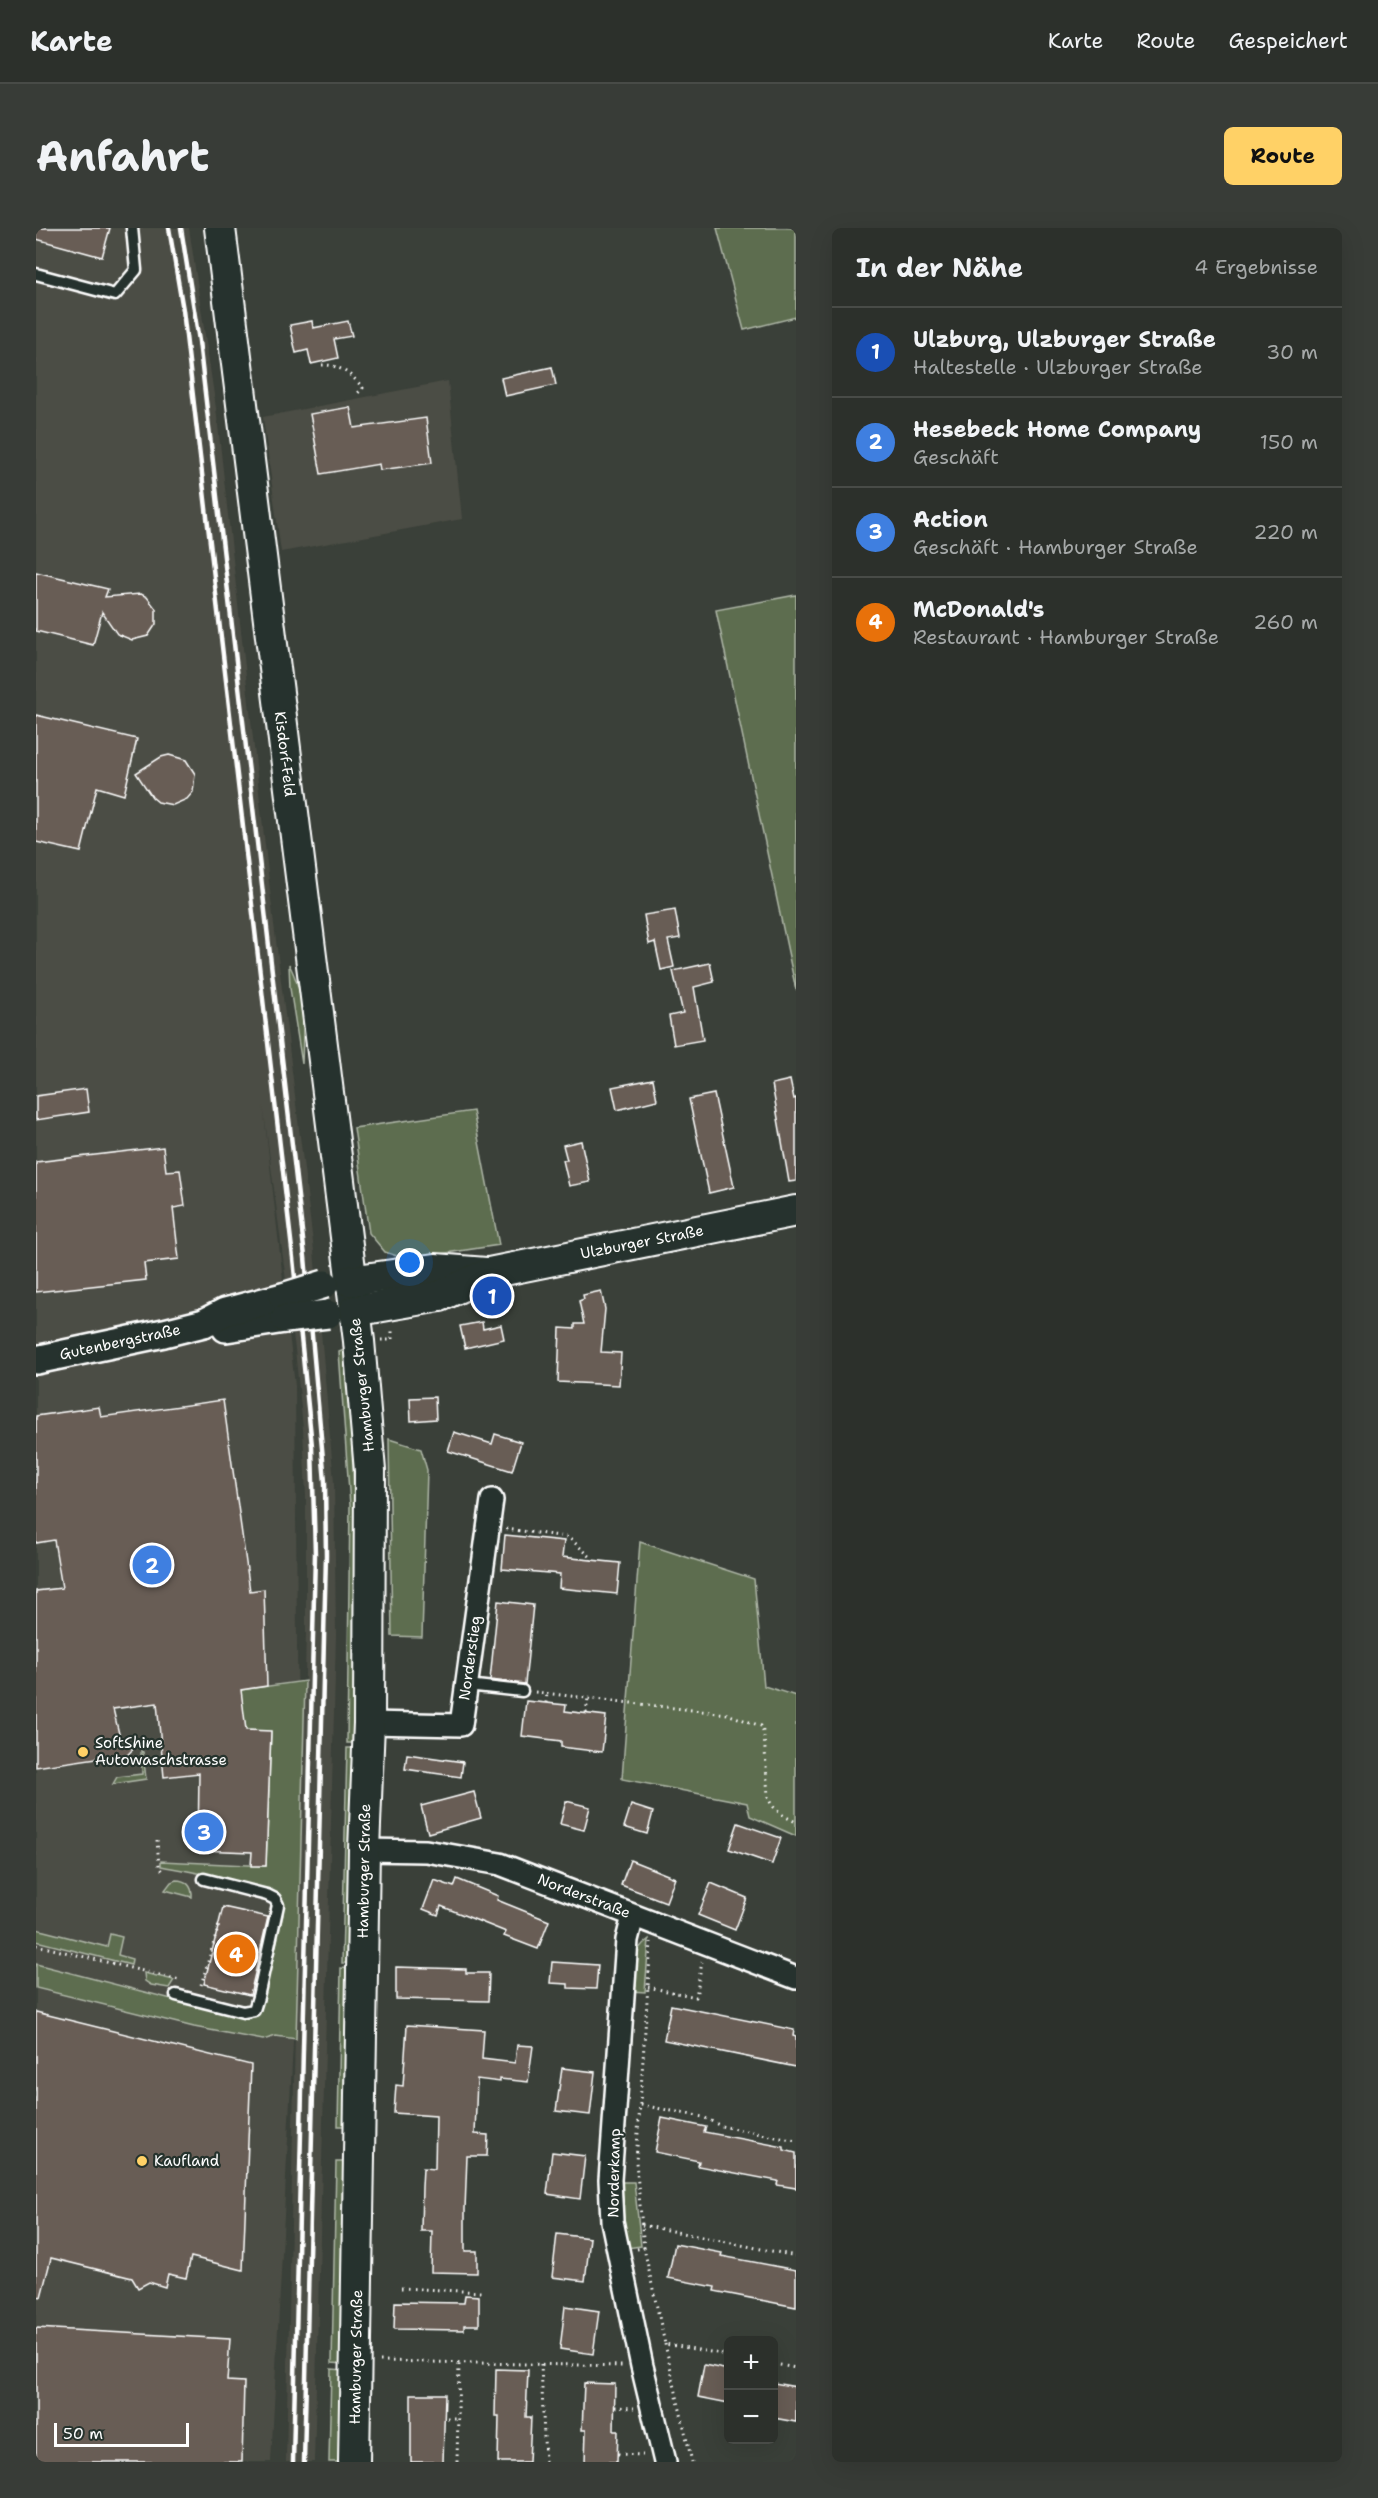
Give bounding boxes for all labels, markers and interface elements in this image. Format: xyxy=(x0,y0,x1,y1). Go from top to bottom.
text: Karte xyxy=(30,22,113,60)
text: Karte xyxy=(1048,27,1103,55)
text: Route xyxy=(1136,27,1195,55)
text: Gespeichert xyxy=(1228,27,1348,55)
button: Route xyxy=(1224,127,1342,185)
text: Anfahrt xyxy=(36,128,209,184)
text: In der Nähe xyxy=(856,250,1023,285)
text: 4 Ergebnisse xyxy=(1194,254,1318,280)
text: Ulzburg, Ulzburger Straße xyxy=(913,325,1216,354)
text: 1 xyxy=(871,339,880,365)
text: 30 m xyxy=(1266,339,1318,365)
text: Haltestelle · Ulzburger Straße xyxy=(913,354,1203,380)
text: Hesebeck Home Company xyxy=(913,415,1201,444)
text: 2 xyxy=(869,429,883,455)
text: 150 m xyxy=(1260,429,1318,455)
text: Geschäft xyxy=(913,444,999,470)
text: Action xyxy=(913,505,988,534)
text: 3 xyxy=(869,519,883,545)
text: 220 m xyxy=(1254,519,1318,545)
text: Geschäft · Hamburger Straße xyxy=(913,534,1198,560)
text: McDonald's xyxy=(913,595,1044,624)
text: 4 xyxy=(869,609,883,635)
text: 260 m xyxy=(1253,609,1318,635)
text: Restaurant · Hamburger Straße xyxy=(913,624,1219,650)
street label: Kisdorf-Feld xyxy=(270,710,300,798)
street label: Ulzburger Straße xyxy=(579,1220,705,1264)
your location xyxy=(395,1248,424,1277)
pin: 1 xyxy=(472,1274,512,1318)
street label: Hamburger Straße xyxy=(345,1317,379,1453)
street label: Gutenbergstraße xyxy=(58,1319,182,1365)
pin: 2 xyxy=(132,1542,172,1588)
street label: Norderstieg xyxy=(454,1614,486,1702)
place label: SoftShine Autowaschstrasse xyxy=(95,1733,227,1770)
marker: SoftShine Autowaschstrasse xyxy=(76,1745,90,1759)
street label: Hamburger Straße xyxy=(353,1803,375,1939)
pin: 3 xyxy=(184,1810,224,1854)
street label: Norderstraße xyxy=(535,1869,633,1923)
pin: 4 xyxy=(216,1932,256,1976)
street label: Norderkamp xyxy=(603,2128,625,2218)
place label: Kaufland xyxy=(154,2151,220,2171)
marker: Kaufland xyxy=(135,2154,149,2168)
street label: Hamburger Straße xyxy=(345,2289,367,2425)
map controls xyxy=(724,2336,778,2444)
button: + xyxy=(724,2336,778,2390)
button: − xyxy=(724,2390,778,2444)
scale bar xyxy=(54,2420,189,2448)
text: 50 m xyxy=(63,2423,103,2444)

